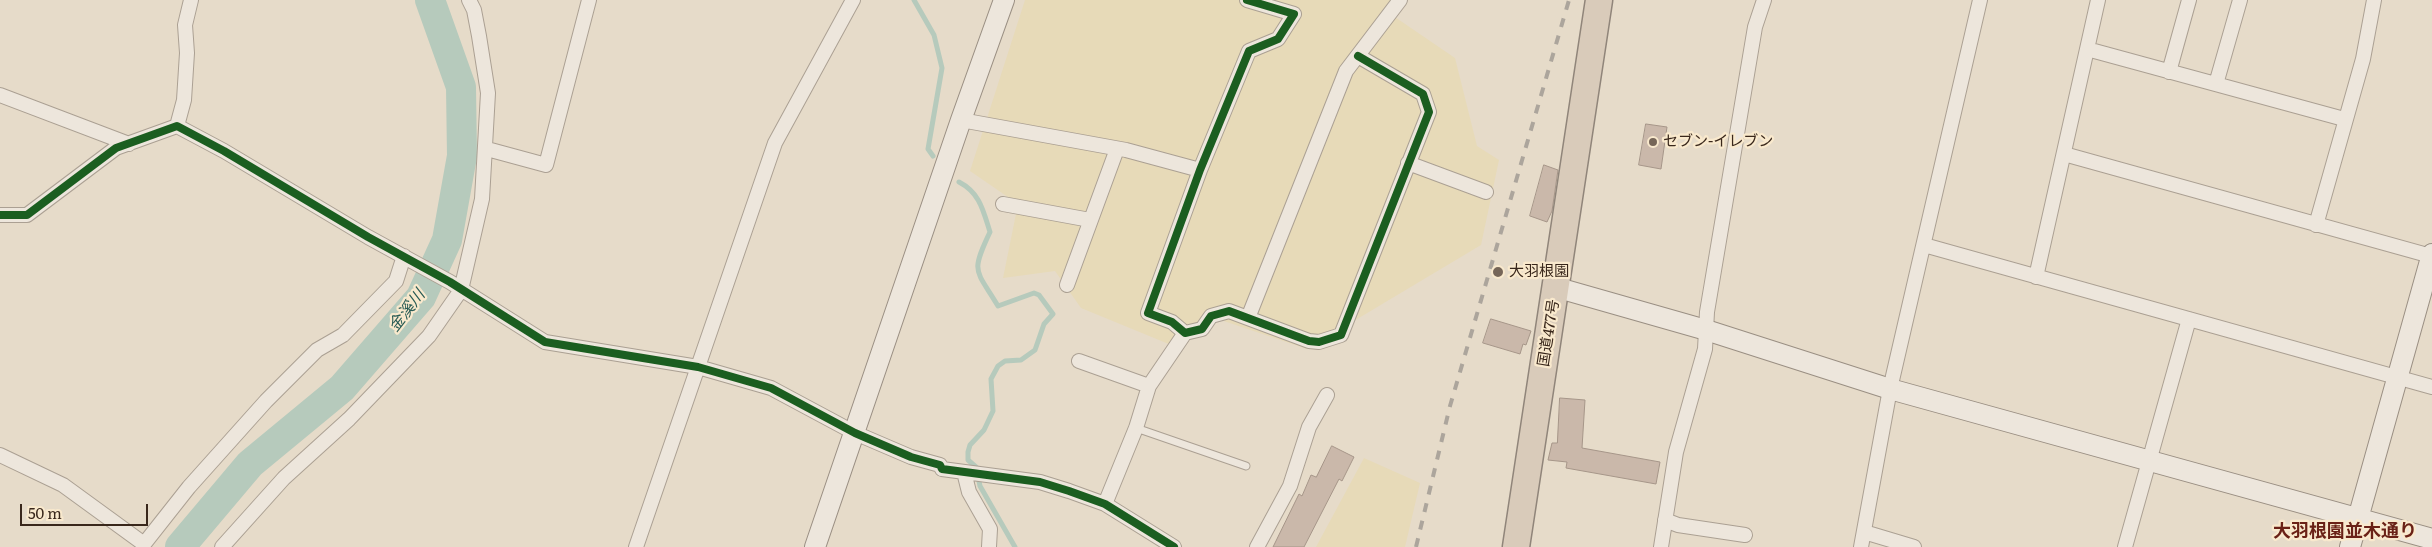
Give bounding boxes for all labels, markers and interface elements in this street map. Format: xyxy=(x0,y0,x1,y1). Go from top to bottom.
place label: セブン-イレブン xyxy=(1663,133,1773,151)
marker: セブン-イレブン xyxy=(1647,136,1659,148)
place label: 大羽根園 xyxy=(1509,263,1569,281)
marker: 大羽根園 xyxy=(1491,265,1505,279)
water label: 金溪川 xyxy=(385,286,429,336)
street label: 国道477号 xyxy=(1535,298,1563,368)
scale bar xyxy=(22,494,150,526)
text: 50 m xyxy=(28,501,62,524)
district label: 大羽根園並木通り xyxy=(2273,521,2417,543)

